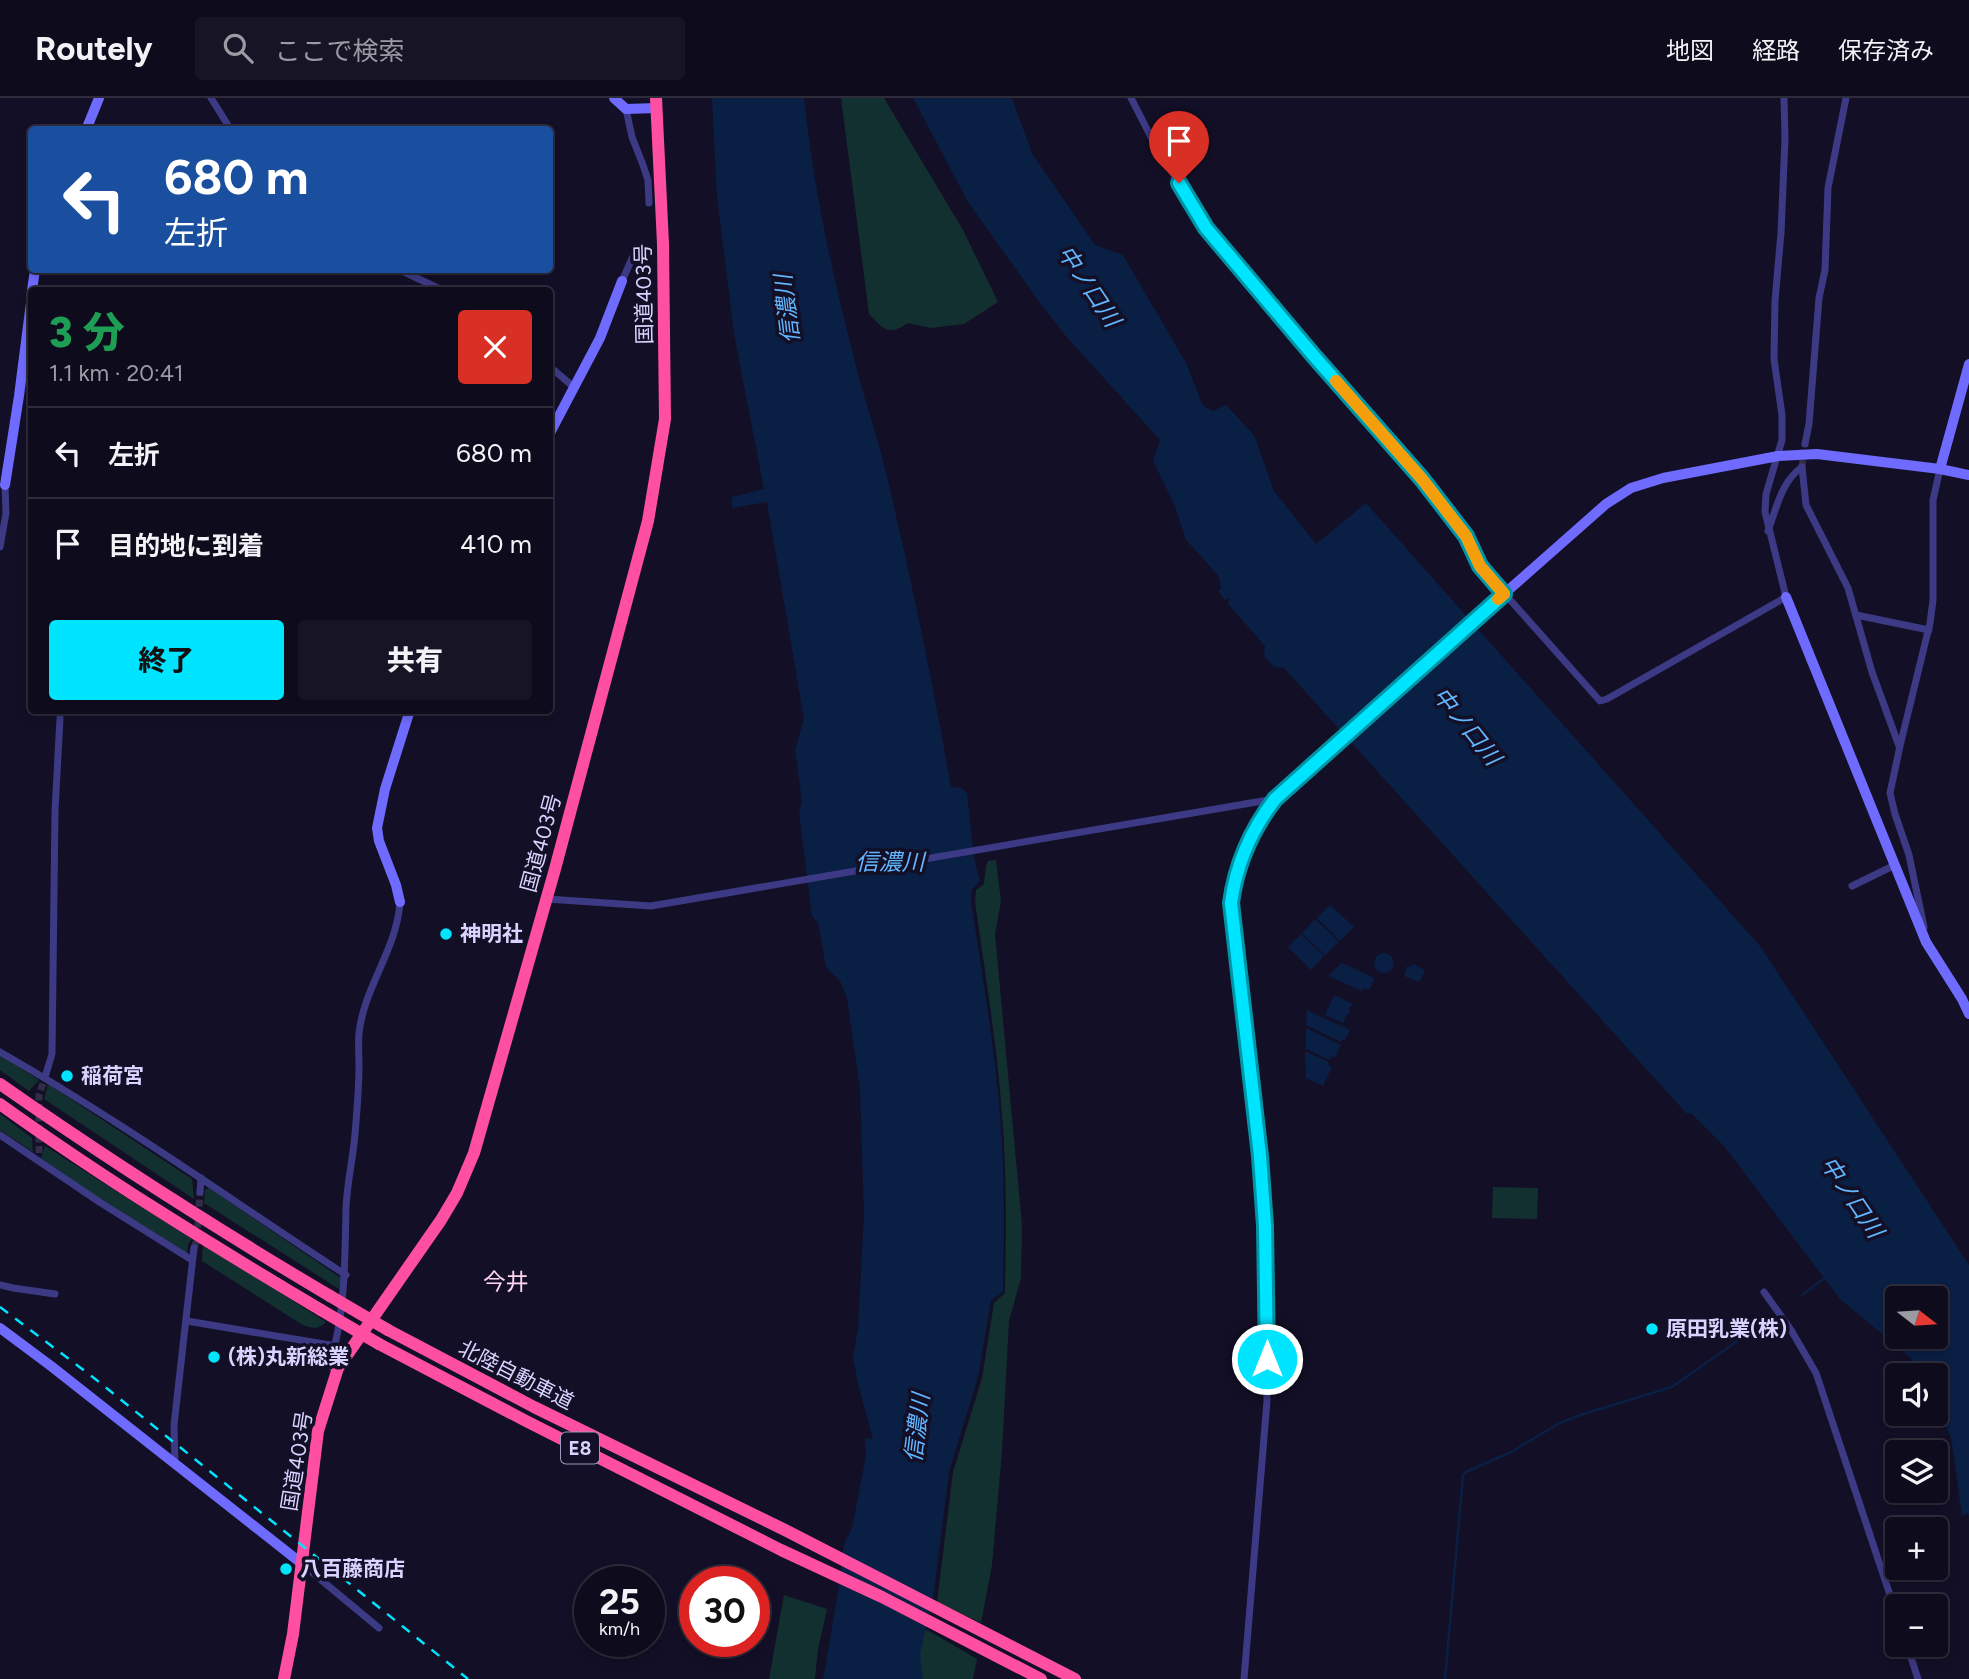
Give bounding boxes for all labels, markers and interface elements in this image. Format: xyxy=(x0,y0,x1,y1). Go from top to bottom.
search box xyxy=(195,17,685,80)
text: Routely xyxy=(35,29,153,68)
icon: search xyxy=(219,29,257,67)
text: ここで検索 xyxy=(275,35,405,67)
text: 地図 xyxy=(1666,36,1714,65)
text: 経路 xyxy=(1752,36,1800,65)
text: 保存済み xyxy=(1838,36,1934,65)
pin xyxy=(1149,111,1209,183)
icon: arrive xyxy=(1160,122,1198,160)
text: 680 m xyxy=(164,147,309,206)
icon: left xyxy=(49,154,140,245)
text: 左折 xyxy=(164,214,228,252)
water label: 中ノ口川 xyxy=(1052,240,1128,334)
street label: 国道403号 xyxy=(630,243,657,345)
water label: 信濃川 xyxy=(769,270,805,345)
text: 3 分 xyxy=(49,307,124,358)
button: close xyxy=(458,310,532,384)
text: 1.1 km · 20:41 xyxy=(49,359,184,387)
icon: left xyxy=(49,434,87,472)
text: 680 m xyxy=(456,437,532,469)
text: 左折 xyxy=(108,439,160,471)
icon: arrive xyxy=(49,525,87,563)
text: 410 m xyxy=(460,528,532,560)
text: 目的地に到着 xyxy=(108,530,264,562)
button: 終了 xyxy=(49,620,284,700)
button: 共有 xyxy=(298,620,532,700)
water label: 中ノ口川 xyxy=(1427,681,1509,773)
street label: 国道403号 xyxy=(515,791,566,895)
water label: 信濃川 xyxy=(856,848,928,876)
place label: 神明社 xyxy=(460,921,523,946)
marker: 神明社 xyxy=(438,926,454,942)
place label: 稲荷宮 xyxy=(81,1063,144,1088)
marker: 稲荷宮 xyxy=(59,1068,75,1084)
water label: 中ノ口川 xyxy=(1815,1151,1891,1245)
district label: 今井 xyxy=(483,1268,529,1296)
north arrow xyxy=(1885,1286,1948,1349)
map controls xyxy=(1885,1286,1948,1657)
place label: 原田乳業(株) xyxy=(1666,1316,1787,1341)
marker: 原田乳業(株) xyxy=(1644,1321,1660,1337)
position arrow xyxy=(1230,1322,1304,1396)
street label: 北陸自動車道 xyxy=(454,1335,578,1414)
place label: (株)丸新総業 xyxy=(228,1344,349,1369)
marker: (株)丸新総業 xyxy=(206,1349,222,1365)
button: sound xyxy=(1885,1363,1948,1426)
water label: 信濃川 xyxy=(899,1389,935,1464)
street label: 国道403号 xyxy=(276,1409,317,1513)
road number: E8 xyxy=(561,1432,599,1464)
button: layers xyxy=(1885,1440,1948,1503)
button: + xyxy=(1885,1517,1948,1580)
place label: 八百藤商店 xyxy=(300,1556,405,1581)
marker: 八百藤商店 xyxy=(278,1561,294,1577)
speed limit sign: 30 xyxy=(679,1566,770,1657)
text: 25 xyxy=(599,1581,640,1623)
button: − xyxy=(1885,1594,1948,1657)
text: km/h xyxy=(599,1618,640,1640)

